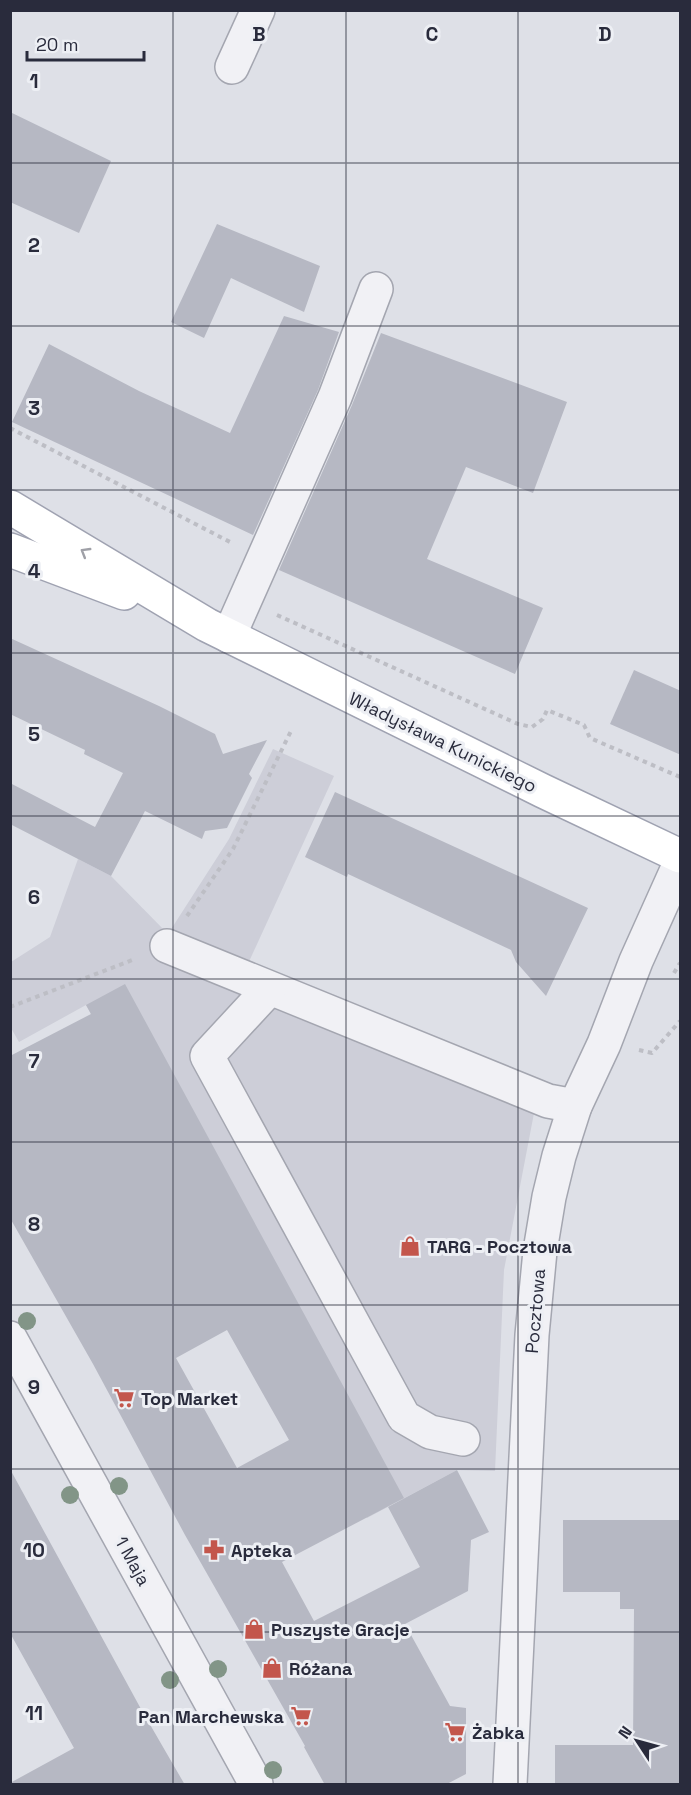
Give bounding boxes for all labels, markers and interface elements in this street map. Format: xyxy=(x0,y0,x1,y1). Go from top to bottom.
text: B xyxy=(252,21,266,47)
text: C xyxy=(426,21,439,47)
text: D xyxy=(598,21,612,47)
scale bar xyxy=(27,24,144,62)
text: 20 m xyxy=(36,33,79,56)
text: 1 xyxy=(29,68,39,94)
text: 2 xyxy=(28,232,40,258)
text: 3 xyxy=(28,395,40,421)
one-way arrow xyxy=(81,548,91,560)
text: 4 xyxy=(28,558,41,584)
street label: Władysława Kunickiego xyxy=(345,687,541,797)
text: 5 xyxy=(28,721,40,747)
text: 6 xyxy=(28,884,40,910)
text: 7 xyxy=(28,1048,40,1074)
text: 8 xyxy=(28,1211,40,1237)
shop icon: TARG - Pocztowa xyxy=(398,1234,422,1258)
place label: TARG - Pocztowa xyxy=(427,1235,572,1258)
street label: Pocztowa xyxy=(520,1268,550,1354)
text: 9 xyxy=(28,1374,40,1400)
supermarket icon: Top Market xyxy=(112,1386,136,1410)
place label: Top Market xyxy=(141,1387,238,1410)
street label: 1 Maja xyxy=(110,1532,156,1590)
text: 10 xyxy=(23,1537,45,1563)
pharmacy icon: Apteka xyxy=(202,1538,226,1562)
place label: Apteka xyxy=(231,1539,293,1562)
shop icon: Puszyste Gracje xyxy=(242,1617,266,1641)
place label: Puszyste Gracje xyxy=(271,1618,410,1641)
shop icon: Różana xyxy=(260,1656,284,1680)
place label: Różana xyxy=(289,1657,353,1680)
text: 11 xyxy=(25,1700,43,1726)
supermarket icon: Pan Marchewska xyxy=(289,1704,313,1728)
place label: Pan Marchewska xyxy=(138,1705,285,1728)
north arrow xyxy=(607,1711,667,1771)
supermarket icon: Żabka xyxy=(443,1720,467,1744)
place label: Żabka xyxy=(472,1721,525,1744)
text: N xyxy=(614,1722,637,1743)

